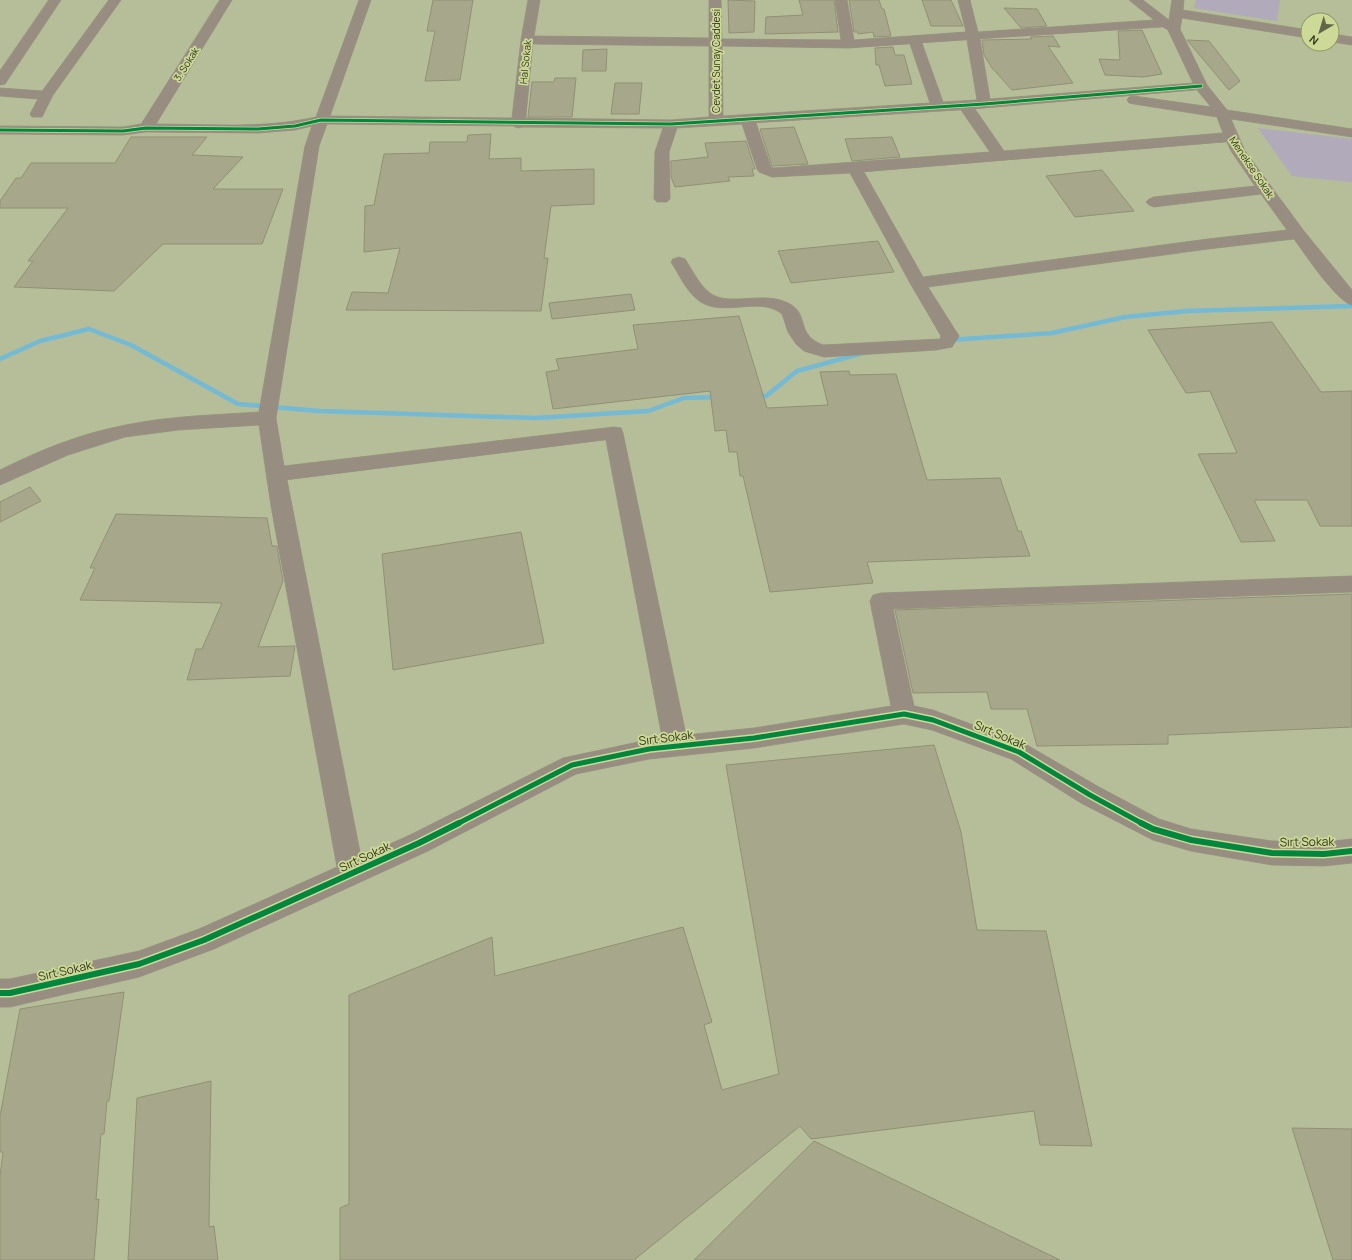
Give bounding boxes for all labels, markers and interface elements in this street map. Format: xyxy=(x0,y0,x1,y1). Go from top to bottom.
street label: Cevdet Sunay Caddesi xyxy=(709,9,723,113)
north arrow xyxy=(1300,12,1340,52)
text: N xyxy=(1306,32,1321,49)
street label: Hal Sokak xyxy=(516,38,534,85)
street label: 3. Sokak xyxy=(170,43,202,84)
street label: Menekse Sokak xyxy=(1226,133,1278,201)
street label: Sırt Sokak xyxy=(972,716,1030,753)
street label: Sırt Sokak xyxy=(638,726,695,749)
street label: Sırt Sokak xyxy=(1279,833,1336,850)
street label: Sırt Sokak xyxy=(336,837,394,876)
street label: Sırt Sokak xyxy=(36,956,95,985)

